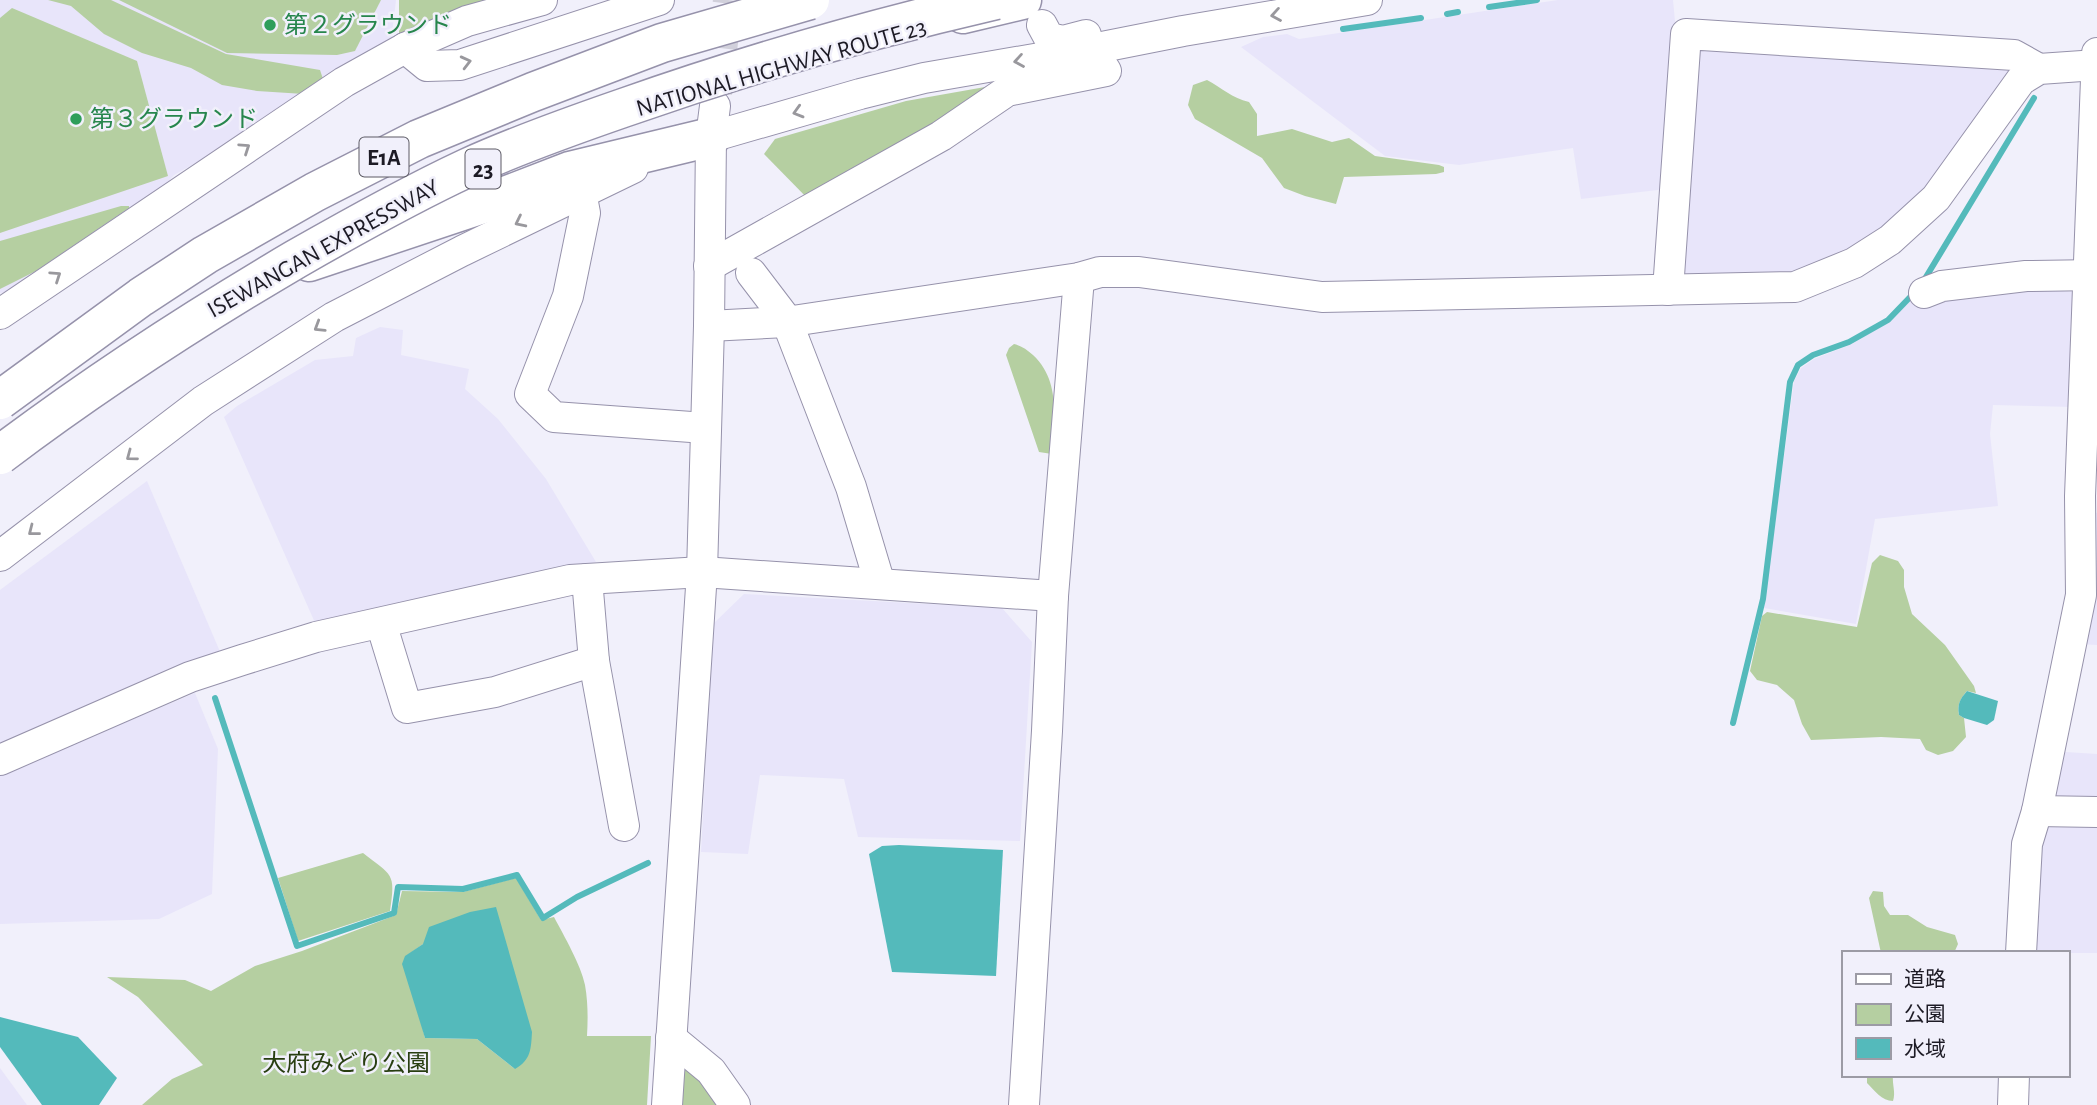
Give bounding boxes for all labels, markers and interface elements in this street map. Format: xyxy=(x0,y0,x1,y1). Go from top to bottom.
one-way arrow xyxy=(1270,7,1282,22)
place label: 第２グラウンド xyxy=(284,12,452,38)
street label: NATIONAL HIGHWAY ROUTE 23 xyxy=(633,15,929,121)
marker: 第２グラウンド xyxy=(262,17,278,33)
one-way arrow xyxy=(1013,53,1025,68)
one-way arrow xyxy=(460,56,472,70)
one-way arrow xyxy=(792,103,804,118)
place label: 第３グラウンド xyxy=(90,106,258,132)
marker: 第３グラウンド xyxy=(68,111,84,127)
road number: E1A xyxy=(360,138,408,176)
one-way arrow xyxy=(237,144,250,157)
road number: 23 xyxy=(466,150,500,188)
street label: ISEWANGAN EXPRESSWAY xyxy=(204,175,444,323)
one-way arrow xyxy=(515,214,527,228)
one-way arrow xyxy=(48,271,61,284)
one-way arrow xyxy=(313,319,326,332)
one-way arrow xyxy=(126,447,139,460)
one-way arrow xyxy=(29,522,41,535)
legend xyxy=(1842,951,2069,1077)
text: 道路 xyxy=(1904,968,1946,990)
text: 公園 xyxy=(1904,1004,1946,1025)
text: 水域 xyxy=(1904,1038,1946,1060)
park label: 大府みどり公園 xyxy=(262,1051,430,1076)

